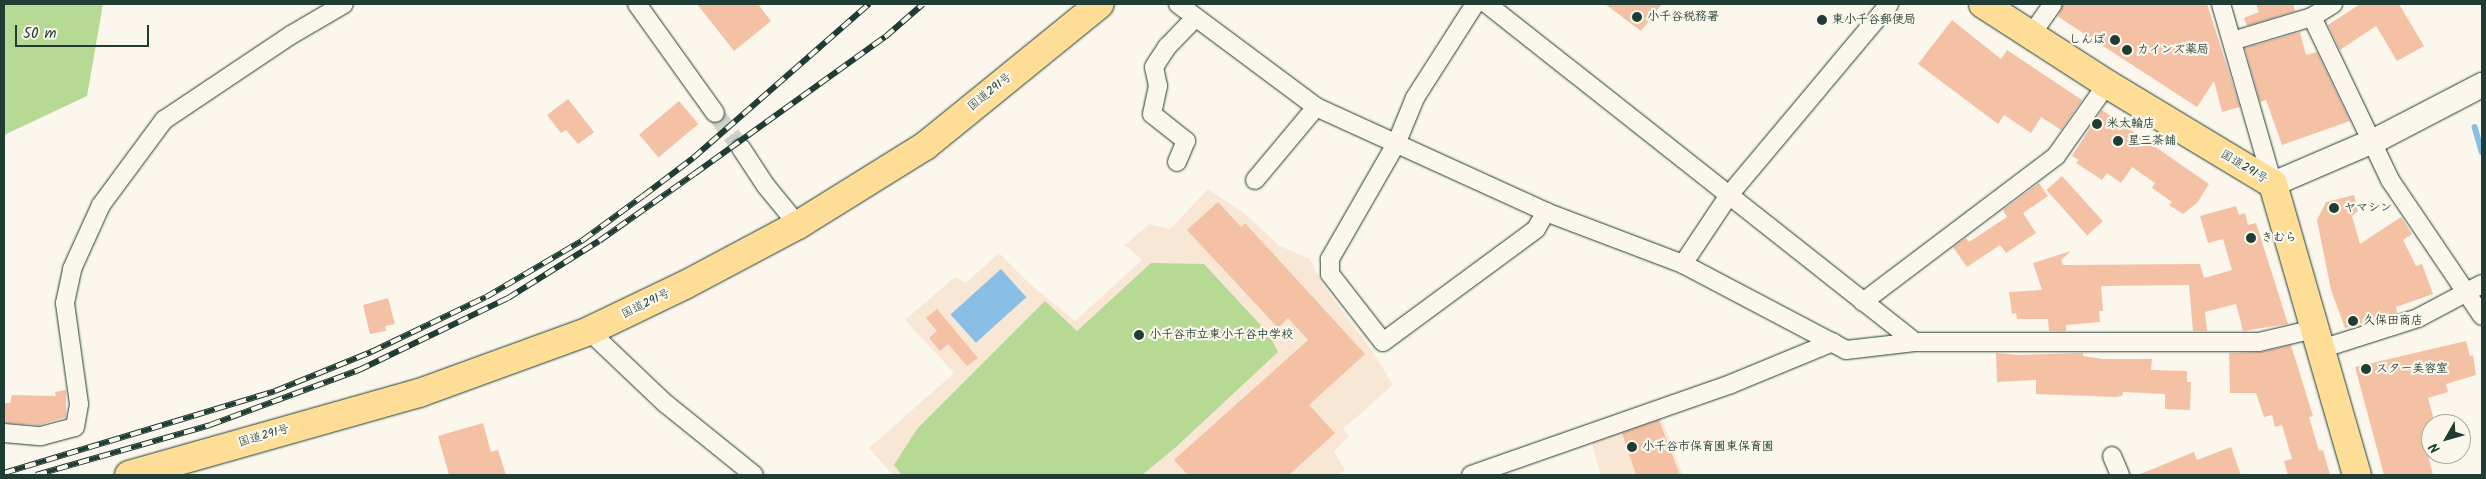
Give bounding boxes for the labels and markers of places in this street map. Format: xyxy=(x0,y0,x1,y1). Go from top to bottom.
place label: 小千谷税務署 xyxy=(1647,10,1719,24)
marker: 小千谷税務署 xyxy=(1631,11,1643,23)
place label: 東小千谷郵便局 xyxy=(1832,13,1916,27)
marker: 東小千谷郵便局 xyxy=(1816,14,1828,26)
place label: しんぼ xyxy=(2069,33,2105,47)
marker: しんぼ xyxy=(2109,34,2121,46)
place label: カインズ薬局 xyxy=(2137,43,2209,57)
marker: カインズ薬局 xyxy=(2121,44,2133,56)
place label: 米太輪店 xyxy=(2107,117,2155,131)
marker: 米太輪店 xyxy=(2091,118,2103,130)
place label: 星三茶舗 xyxy=(2128,134,2176,148)
marker: 星三茶舗 xyxy=(2112,135,2124,147)
place label: ヤマシン xyxy=(2344,201,2392,215)
marker: ヤマシン xyxy=(2328,202,2340,214)
place label: きむら xyxy=(2261,231,2297,245)
marker: きむら xyxy=(2245,232,2257,244)
place label: 久保田商店 xyxy=(2363,314,2423,328)
marker: 久保田商店 xyxy=(2347,315,2359,327)
place label: 小千谷市立東小千谷中学校 xyxy=(1149,328,1293,342)
marker: 小千谷市立東小千谷中学校 xyxy=(1133,329,1145,341)
place label: スター美容室 xyxy=(2376,362,2448,376)
marker: スター美容室 xyxy=(2360,363,2372,375)
place label: 小千谷市保育園東保育園 xyxy=(1642,440,1774,454)
marker: 小千谷市保育園東保育園 xyxy=(1626,441,1638,453)

